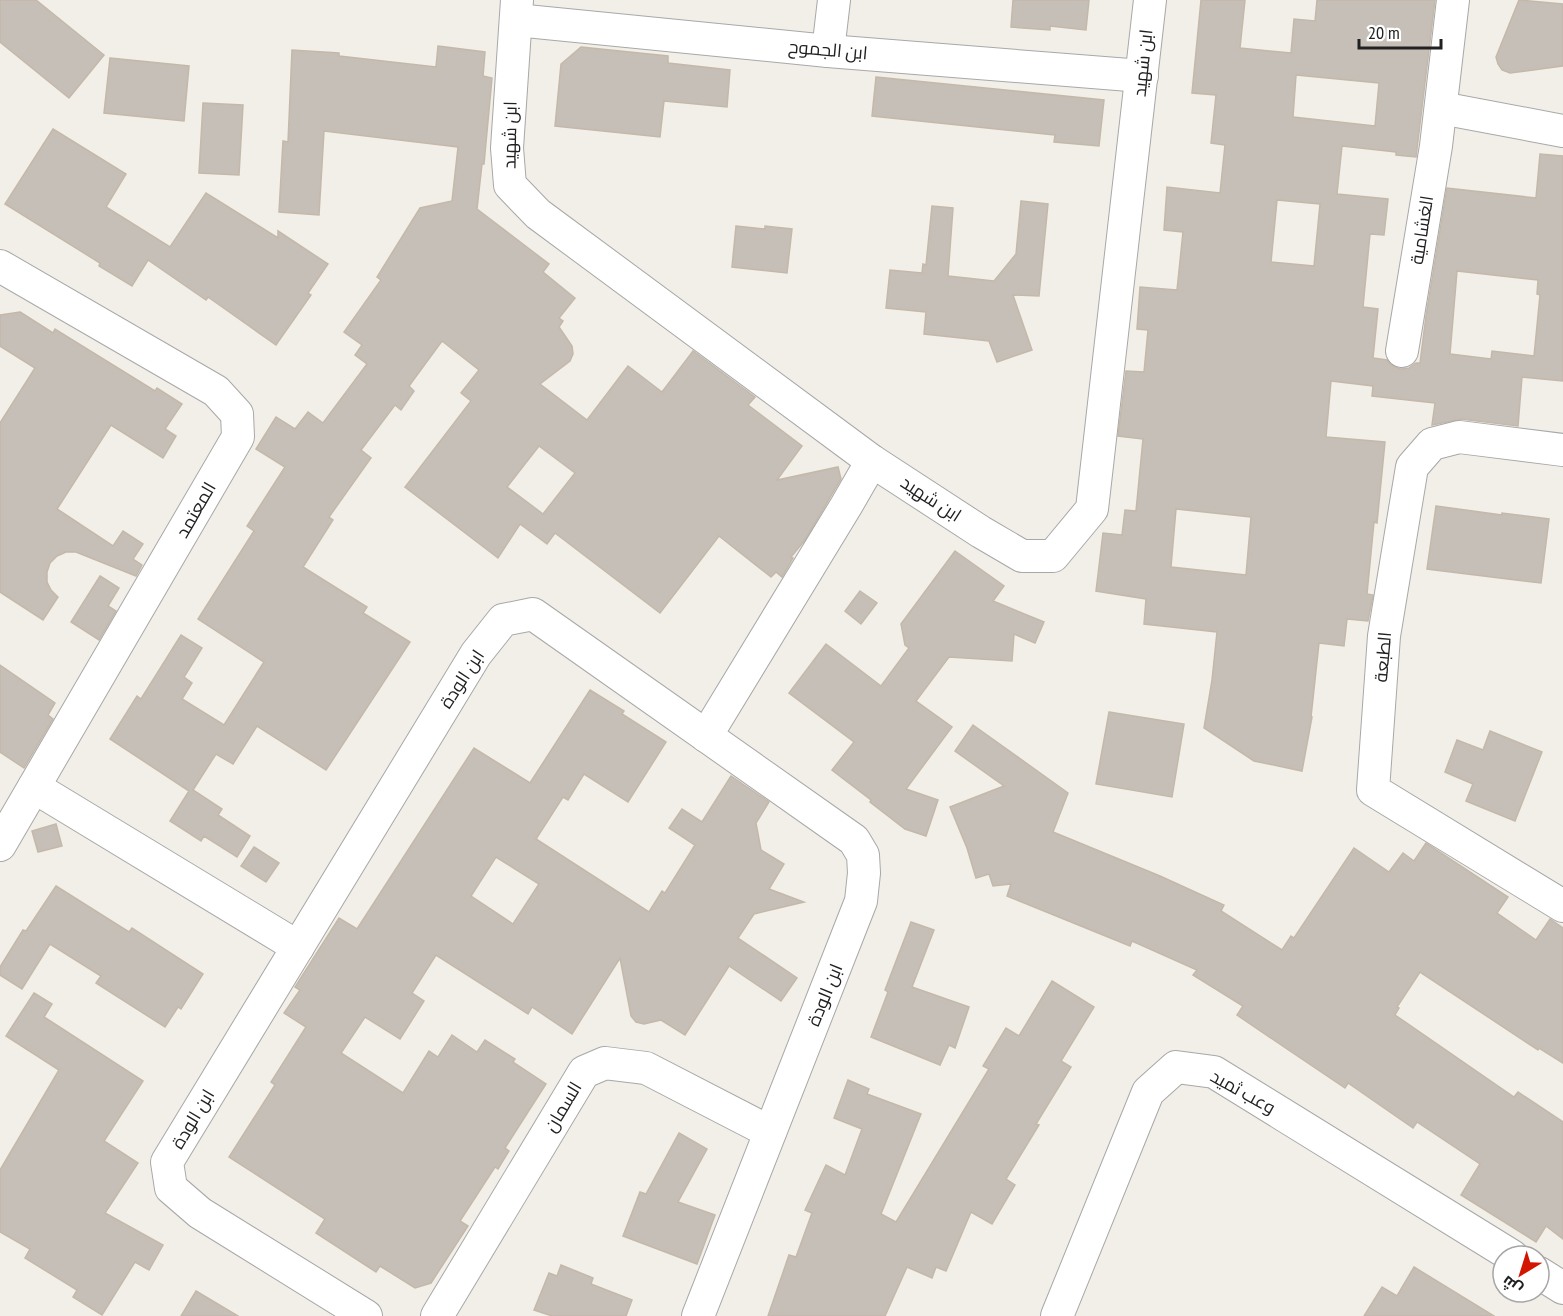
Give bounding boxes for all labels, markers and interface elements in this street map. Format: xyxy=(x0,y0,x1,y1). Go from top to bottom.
scale bar xyxy=(1359,12,1442,50)
text: 20 m xyxy=(1368,21,1400,44)
street label: ابن شهيد xyxy=(1128,28,1157,98)
street label: ابن الجموح xyxy=(787,35,869,65)
street label: ابن شهيد xyxy=(497,101,522,169)
street label: الغشامية xyxy=(1405,194,1438,266)
street label: ابن شهيد xyxy=(897,470,966,527)
street label: المعتمد xyxy=(170,478,221,542)
street label: الطبعة xyxy=(1369,631,1396,683)
street label: ابن الودة xyxy=(434,645,489,712)
street label: ابن الودة xyxy=(802,960,847,1029)
street label: وعب ثميد xyxy=(1207,1064,1280,1119)
street label: السمان xyxy=(539,1077,587,1136)
street label: ابن الودة xyxy=(166,1085,219,1153)
north arrow xyxy=(1491,1244,1551,1304)
text: ش xyxy=(1498,1272,1526,1300)

